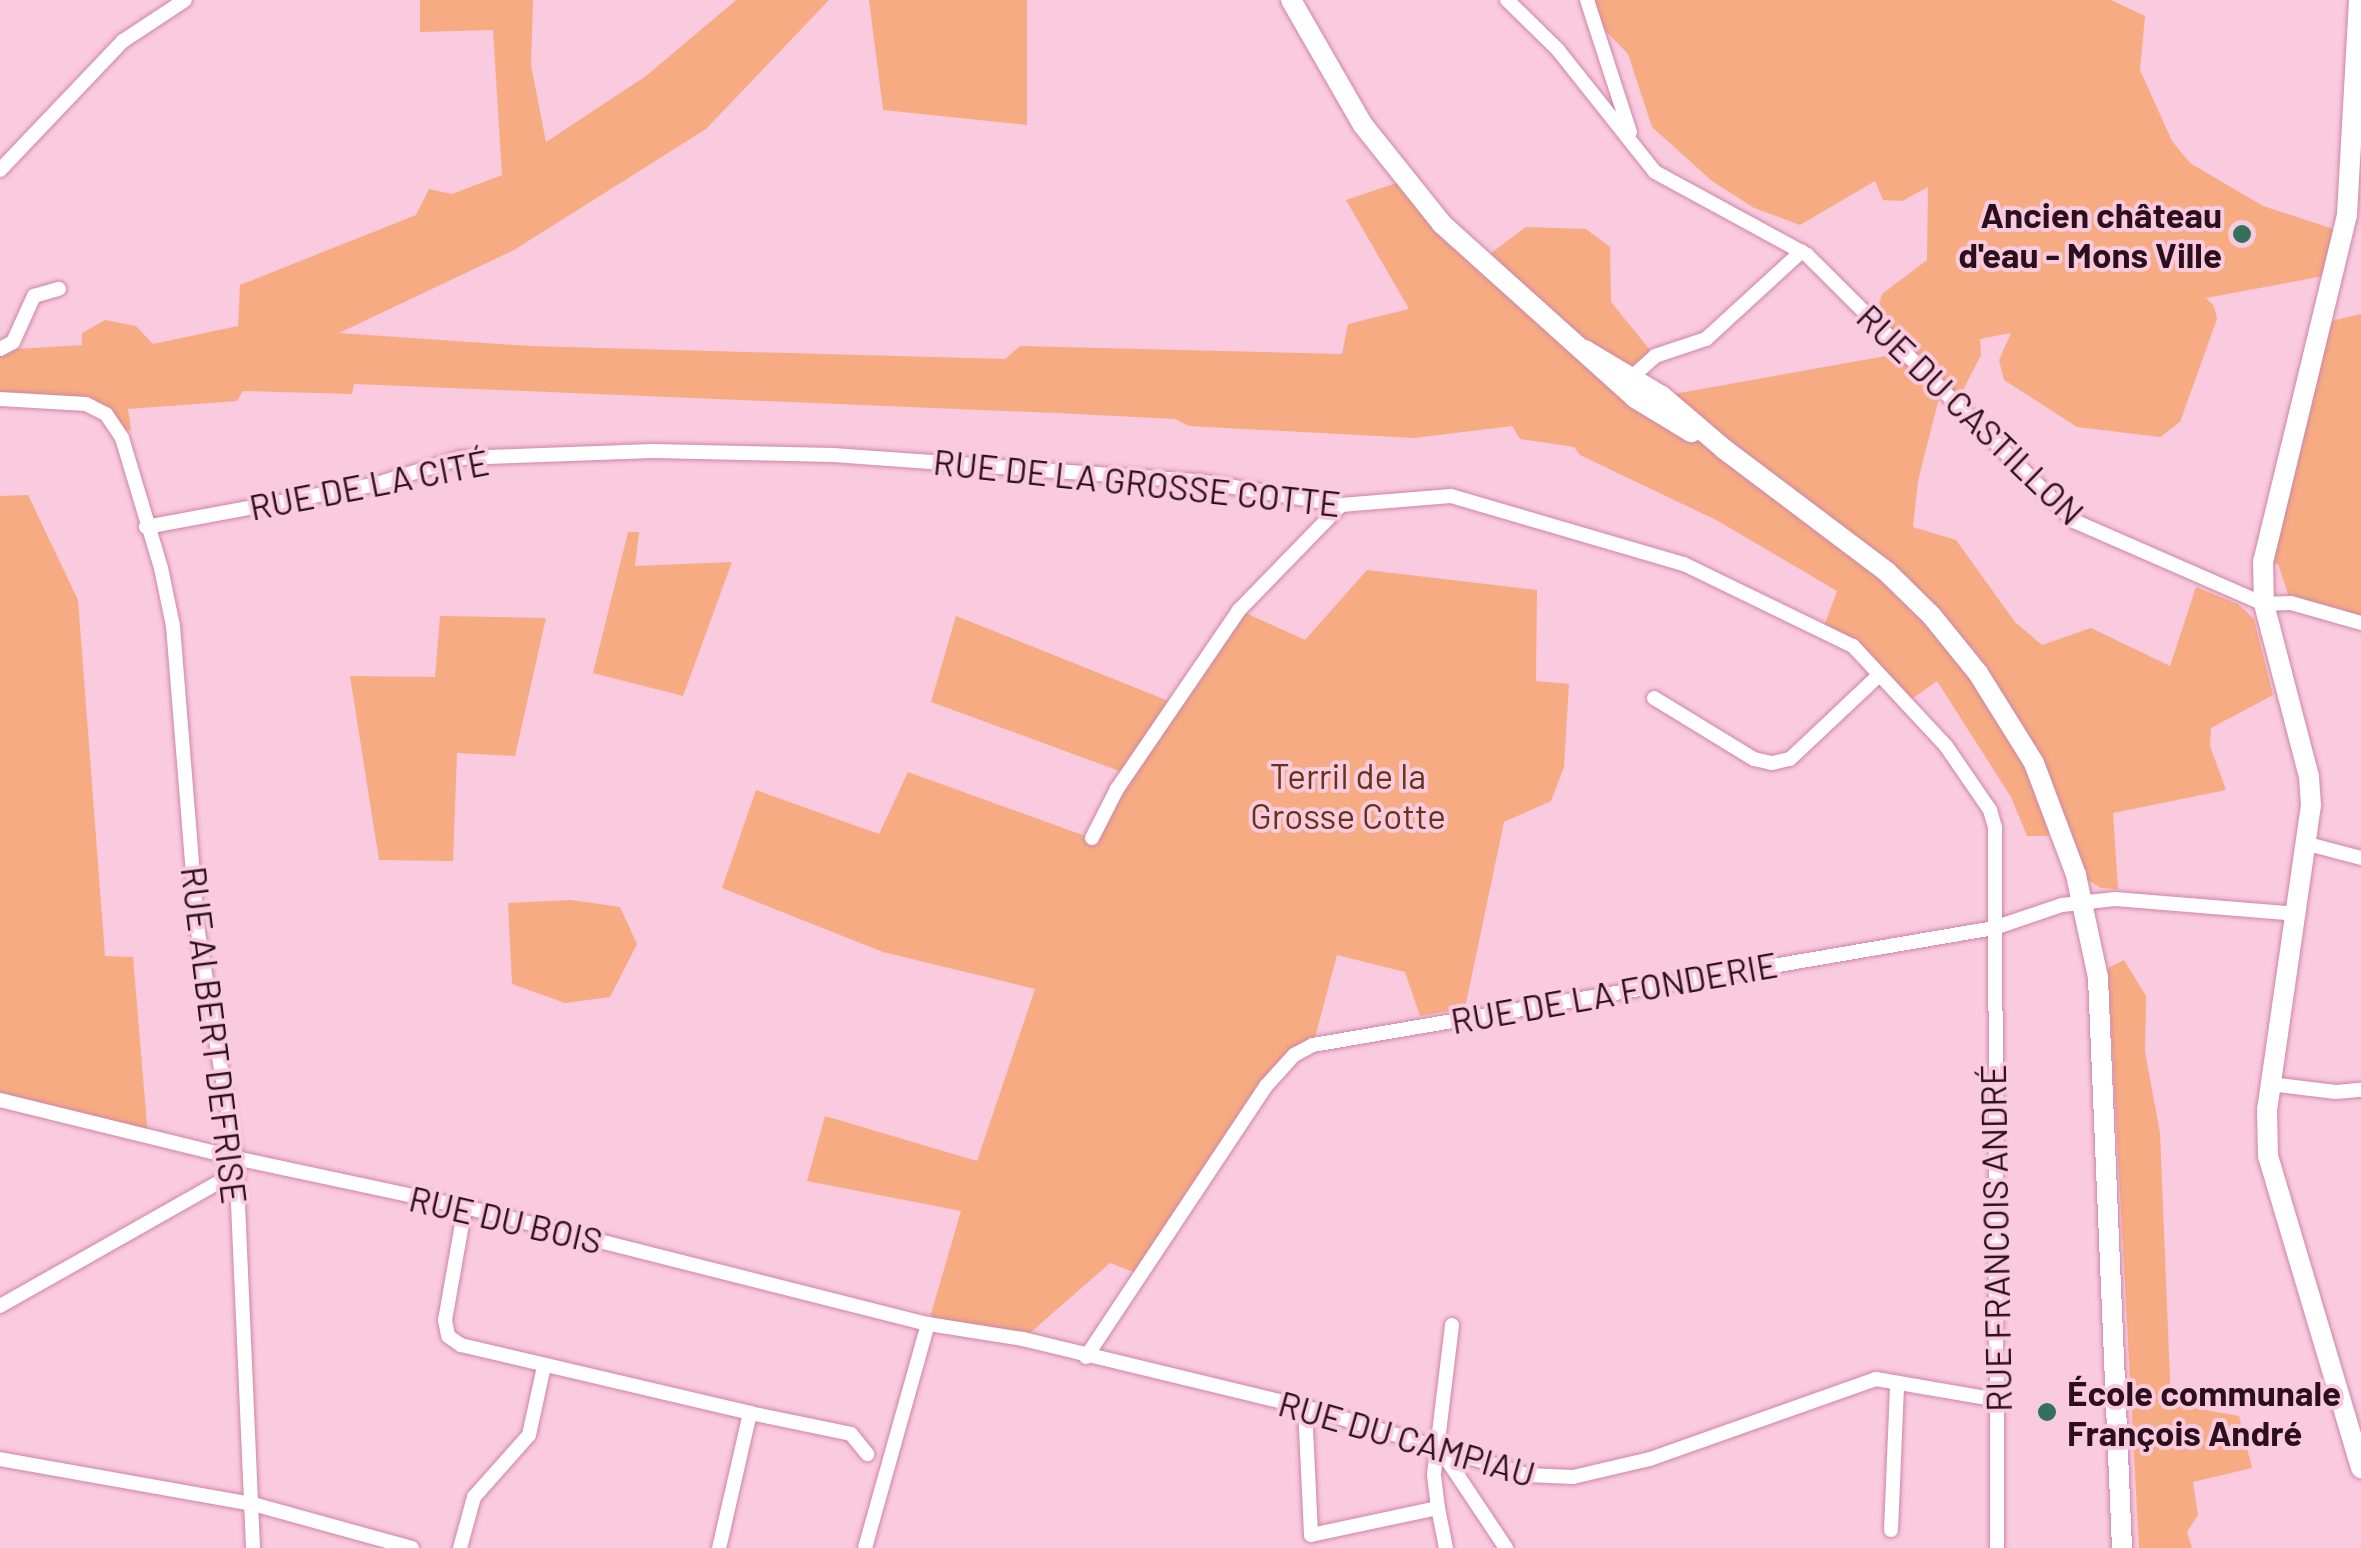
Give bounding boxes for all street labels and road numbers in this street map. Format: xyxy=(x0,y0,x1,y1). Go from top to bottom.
street label: RUE DU CASTILLON xyxy=(1849,295,2093,533)
street label: RUE DE LA CITÉ xyxy=(246,440,492,528)
street label: RUE DE LA GROSSE COTTE xyxy=(931,440,1343,524)
street label: RUE ALBERT DEFRISE xyxy=(173,864,257,1206)
street label: RUE DE LA FONDERIE xyxy=(1447,943,1781,1041)
street label: RUE FRANCOIS ANDRÉ xyxy=(1971,1064,2019,1412)
street label: RUE DU BOIS xyxy=(405,1176,607,1262)
street label: RUE DU CAMPIAU xyxy=(1274,1381,1540,1495)

